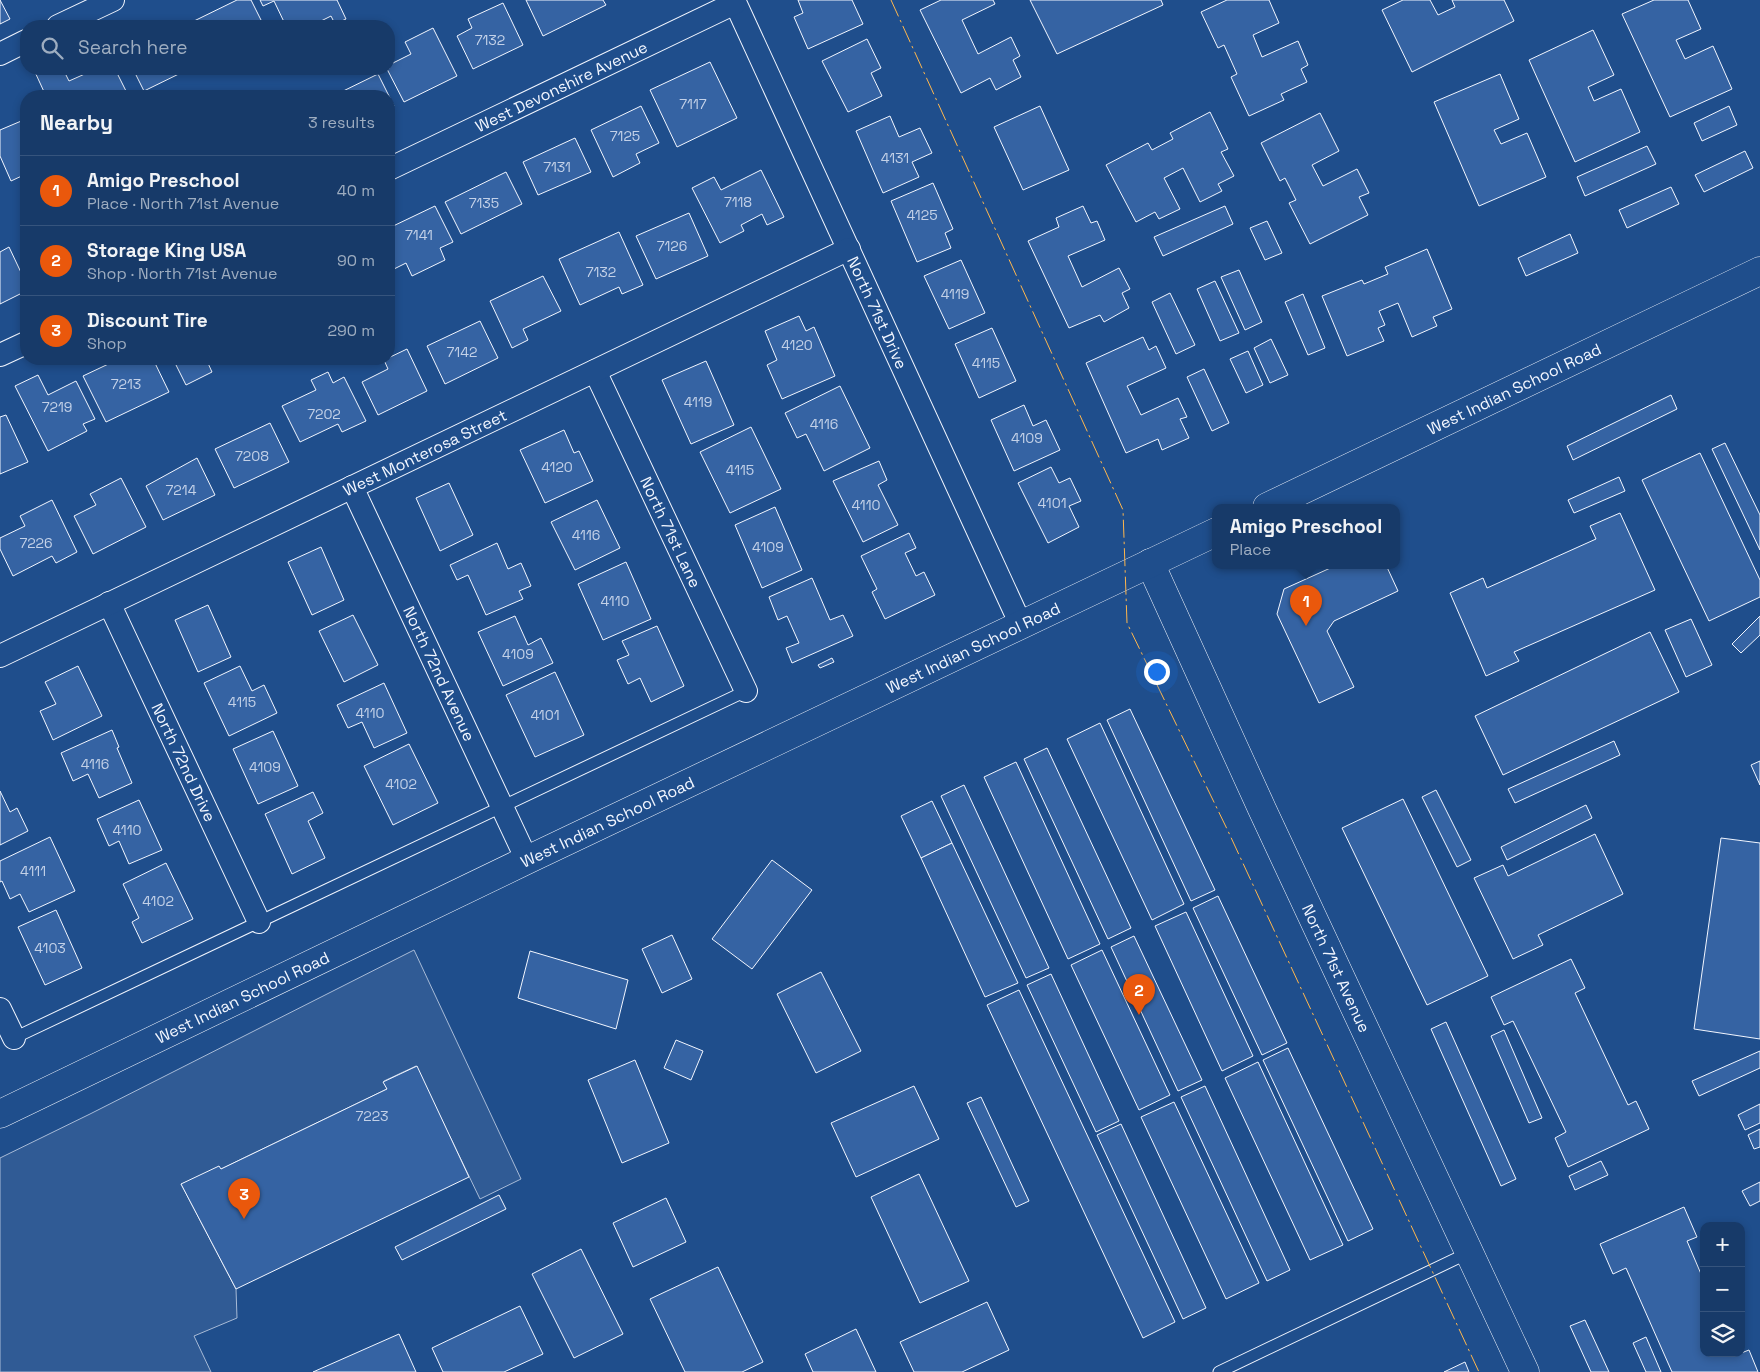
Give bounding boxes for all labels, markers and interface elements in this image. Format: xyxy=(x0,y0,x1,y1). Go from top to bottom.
search box xyxy=(20,20,395,75)
house number: 7132 xyxy=(475,31,505,49)
icon: search xyxy=(38,34,66,62)
text: Search here xyxy=(78,35,188,60)
street label: West Devonshire Avenue xyxy=(472,37,651,137)
house number: 7117 xyxy=(679,95,707,113)
text: Nearby xyxy=(40,109,113,136)
text: 3 results xyxy=(308,112,375,133)
house number: 7125 xyxy=(610,127,640,145)
house number: 4131 xyxy=(881,149,909,167)
house number: 7131 xyxy=(543,158,571,176)
text: Amigo Preschool xyxy=(87,168,240,193)
text: 1 xyxy=(52,180,60,201)
text: 40 m xyxy=(337,180,375,201)
text: Place · North 71st Avenue xyxy=(87,193,279,214)
house number: 7118 xyxy=(724,193,752,211)
house number: 7135 xyxy=(469,194,499,212)
house number: 4125 xyxy=(906,206,938,224)
house number: 7141 xyxy=(405,226,433,244)
house number: 7126 xyxy=(657,237,687,255)
text: Storage King USA xyxy=(87,238,246,263)
text: 2 xyxy=(51,250,61,271)
text: 90 m xyxy=(337,250,375,271)
street label: North 71st Drive xyxy=(842,253,912,372)
text: Shop · North 71st Avenue xyxy=(87,263,277,284)
house number: 7132 xyxy=(586,263,616,281)
house number: 4119 xyxy=(941,285,969,303)
text: Discount Tire xyxy=(87,308,208,333)
text: 3 xyxy=(51,320,61,341)
text: 290 m xyxy=(327,320,375,341)
text: Shop xyxy=(87,333,127,354)
house number: 4120 xyxy=(781,336,813,354)
street label: West Indian School Road xyxy=(1424,339,1605,440)
house number: 7142 xyxy=(447,343,477,361)
house number: 4115 xyxy=(972,354,1000,372)
house number: 7213 xyxy=(111,375,141,393)
house number: 4119 xyxy=(684,393,712,411)
house number: 7219 xyxy=(42,398,72,416)
house number: 7202 xyxy=(307,405,341,423)
street label: West Monterosa Street xyxy=(340,405,510,501)
house number: 4116 xyxy=(810,415,838,433)
house number: 4109 xyxy=(1011,429,1043,447)
house number: 7208 xyxy=(235,447,269,465)
house number: 4120 xyxy=(541,458,573,476)
house number: 4115 xyxy=(726,461,754,479)
street label: North 71st Lane xyxy=(635,473,706,591)
house number: 7214 xyxy=(166,481,197,499)
house number: 4101 xyxy=(1037,494,1067,512)
house number: 4110 xyxy=(851,496,881,514)
popup xyxy=(1212,504,1400,569)
text: Amigo Preschool xyxy=(1230,514,1382,539)
house number: 4116 xyxy=(572,526,600,544)
house number: 7226 xyxy=(19,534,53,552)
house number: 4109 xyxy=(752,538,784,556)
text: Place xyxy=(1230,539,1271,560)
pin: 1 xyxy=(1290,585,1322,626)
house number: 4110 xyxy=(600,592,630,610)
street label: West Indian School Road xyxy=(883,598,1064,699)
street label: North 72nd Avenue xyxy=(398,603,480,745)
house number: 4109 xyxy=(502,645,534,663)
your location xyxy=(1144,659,1170,685)
house number: 4115 xyxy=(228,693,256,711)
street label: North 72nd Drive xyxy=(146,700,220,825)
house number: 4110 xyxy=(355,704,385,722)
house number: 4101 xyxy=(530,706,560,724)
house number: 4116 xyxy=(81,755,109,773)
house number: 4109 xyxy=(249,758,281,776)
street label: West Indian School Road xyxy=(517,772,698,873)
house number: 4102 xyxy=(385,775,417,793)
house number: 4110 xyxy=(112,821,142,839)
house number: 4111 xyxy=(20,862,46,880)
house number: 4102 xyxy=(142,892,174,910)
street label: North 71st Avenue xyxy=(1297,901,1375,1036)
house number: 4103 xyxy=(34,939,66,957)
street label: West Indian School Road xyxy=(152,947,333,1048)
pin: 2 xyxy=(1123,974,1155,1015)
house number: 7223 xyxy=(355,1107,389,1125)
pin: 3 xyxy=(228,1178,260,1219)
map controls xyxy=(1700,1222,1745,1357)
button: + xyxy=(1700,1222,1745,1267)
button: − xyxy=(1700,1267,1745,1312)
button: layers xyxy=(1700,1312,1745,1357)

